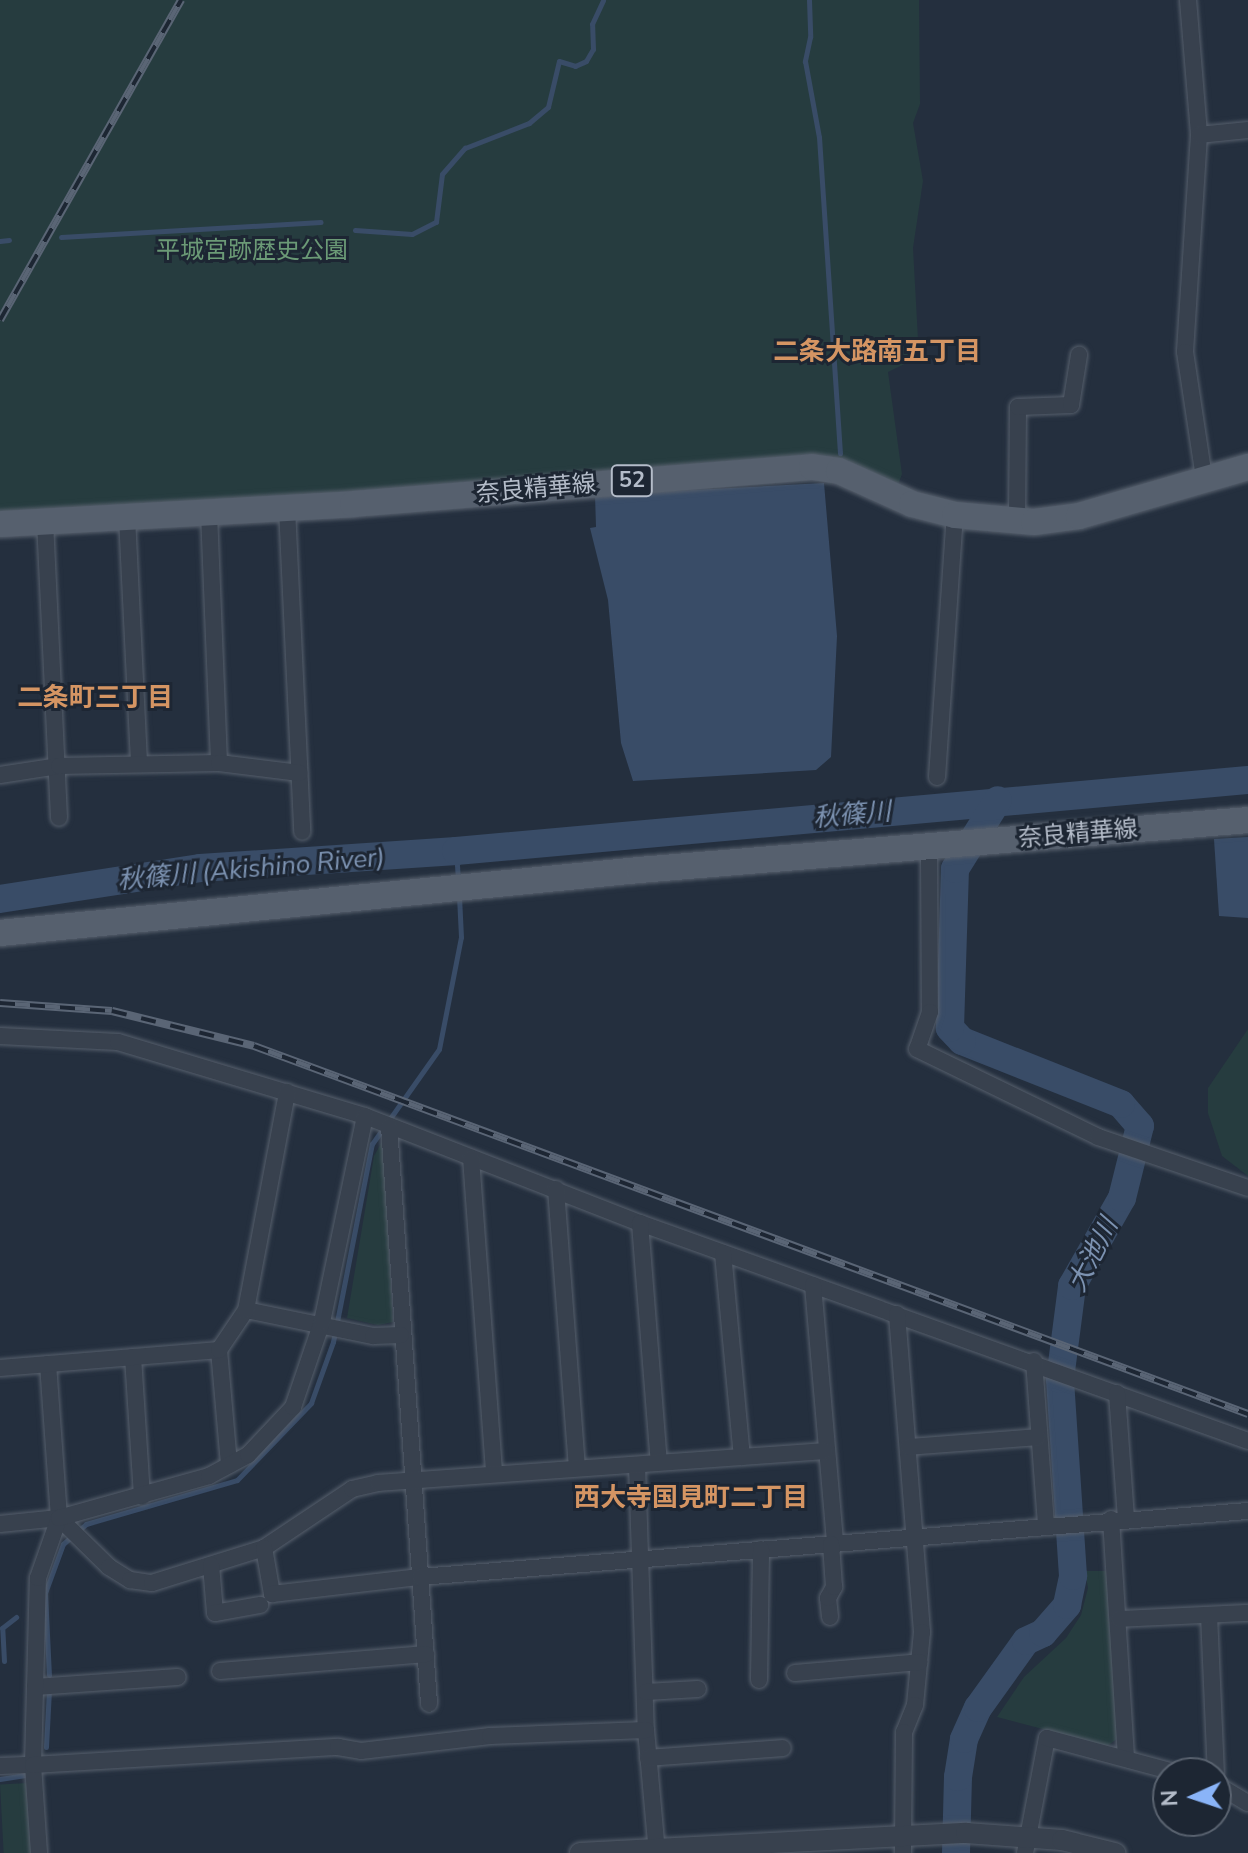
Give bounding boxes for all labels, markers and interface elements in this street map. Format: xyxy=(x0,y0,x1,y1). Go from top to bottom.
park label: 平城宮跡歴史公園 xyxy=(156,237,348,265)
district label: 二条大路南五丁目 xyxy=(773,336,981,368)
road number: 52 xyxy=(610,463,654,499)
street label: 奈良精華線 xyxy=(475,469,597,509)
district label: 二条町三丁目 xyxy=(17,682,173,714)
water label: 秋篠川 xyxy=(812,796,892,834)
street label: 奈良精華線 xyxy=(1017,814,1139,854)
water label: 秋篠川 (Akishino River) xyxy=(116,842,386,896)
water label: 大池川 xyxy=(1061,1213,1125,1297)
district label: 西大寺国見町二丁目 xyxy=(574,1482,808,1514)
north arrow xyxy=(1152,1757,1232,1837)
text: N xyxy=(1155,1789,1185,1807)

